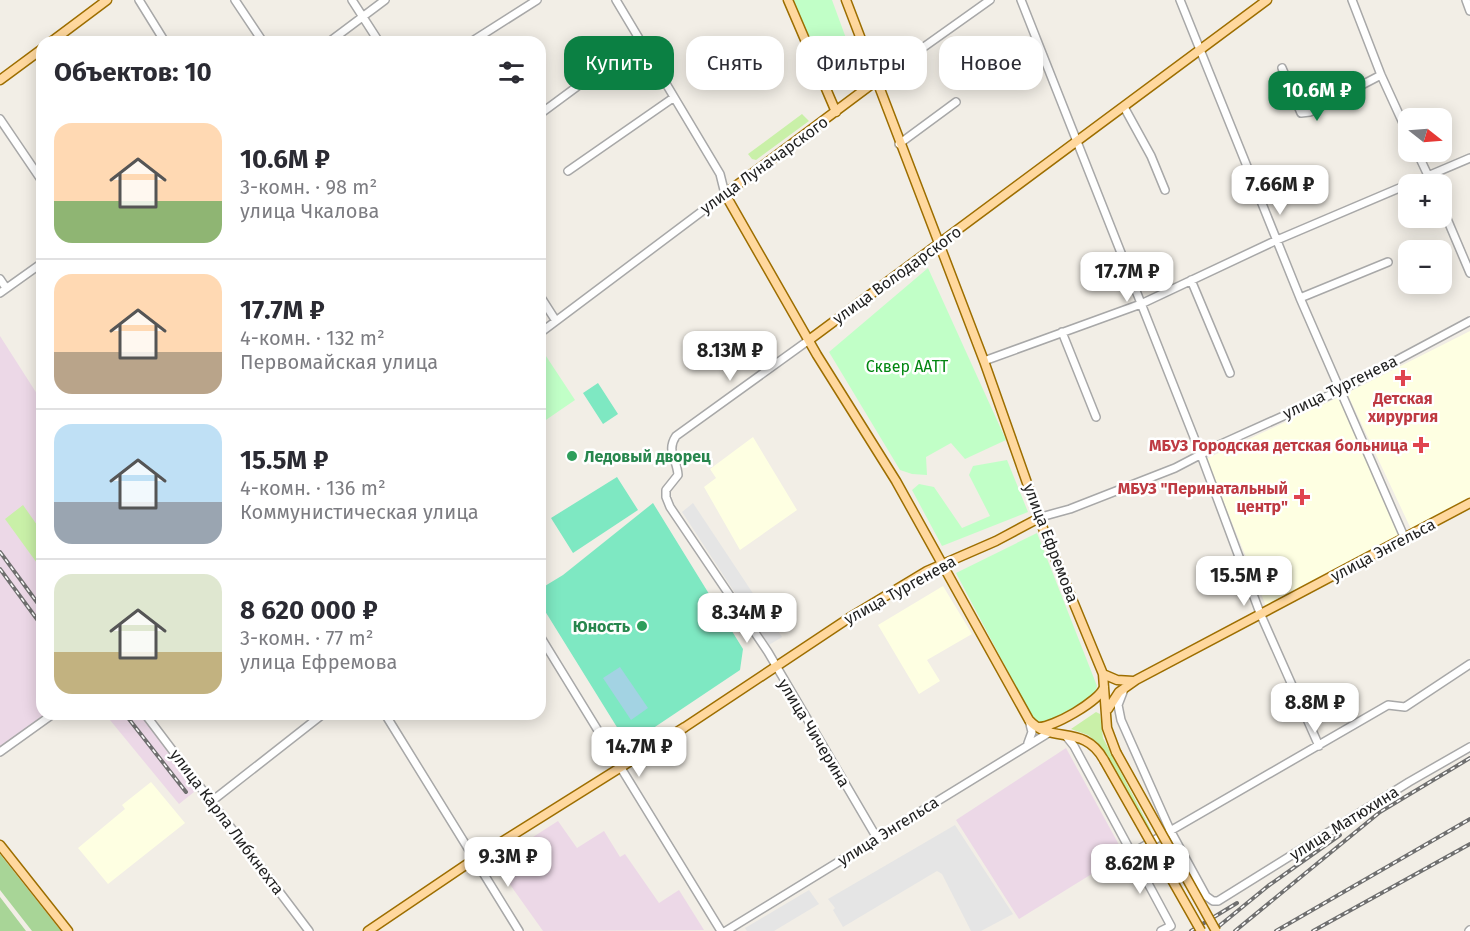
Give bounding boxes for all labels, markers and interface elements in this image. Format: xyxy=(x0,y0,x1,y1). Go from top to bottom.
chip: Купить xyxy=(564,36,674,90)
chip: Снять xyxy=(686,36,784,90)
chip: Фильтры xyxy=(796,36,927,90)
chip: Новое xyxy=(939,36,1043,90)
icon: filters xyxy=(495,56,528,89)
text: Объектов: 10 xyxy=(54,57,212,88)
pin: 10.6M ₽ xyxy=(1262,71,1372,122)
text: 10.6M ₽ xyxy=(1282,78,1352,102)
north arrow xyxy=(1398,108,1452,162)
map controls xyxy=(1398,108,1452,294)
street label: улица Луначарского xyxy=(696,112,832,218)
text: 10.6M ₽ xyxy=(240,144,330,175)
icon: home xyxy=(102,147,174,219)
pin: 7.66M ₽ xyxy=(1225,165,1335,216)
text: 7.66M ₽ xyxy=(1246,172,1314,196)
button: + xyxy=(1398,174,1452,228)
text: 3-комн. · 98 m² xyxy=(240,175,377,199)
text: улица Чкалова xyxy=(240,199,379,223)
street label: улица Володарского xyxy=(829,222,965,328)
button: − xyxy=(1398,240,1452,294)
pin: 17.7M ₽ xyxy=(1072,252,1182,303)
text: 17.7M ₽ xyxy=(1094,259,1160,283)
text: 17.7M ₽ xyxy=(240,295,325,326)
icon: home xyxy=(102,298,174,370)
text: 4-комн. · 132 m² xyxy=(240,326,385,350)
pin: 8.13M ₽ xyxy=(675,331,785,382)
text: 8.13M ₽ xyxy=(697,338,763,362)
text: Первомайская улица xyxy=(240,350,438,374)
street label: улица Тургенева xyxy=(1280,351,1400,423)
park label: Сквер ААТТ xyxy=(866,357,949,376)
marker: Детская хирургия xyxy=(1394,369,1412,387)
place label: Детская хирургия xyxy=(1367,389,1438,426)
place label: МБУЗ Городская детская больница xyxy=(1149,436,1408,455)
marker: МБУЗ Городская детская больница xyxy=(1412,436,1430,454)
text: 15.5M ₽ xyxy=(240,445,329,476)
place label: Ледовый дворец xyxy=(584,447,711,466)
icon: home xyxy=(102,448,174,520)
marker: Ледовый дворец xyxy=(565,449,579,463)
text: 4-комн. · 136 m² xyxy=(240,476,386,500)
place label: МБУЗ "Перинатальный центр" xyxy=(1118,479,1288,516)
street label: улица Ефремова xyxy=(1020,481,1082,605)
marker: МБУЗ "Перинатальный центр" xyxy=(1293,488,1311,506)
text: Коммунистическая улица xyxy=(240,500,479,524)
street label: улица Энгельса xyxy=(1328,514,1438,586)
street label: улица Тургенева xyxy=(841,551,959,629)
pin: 15.5M ₽ xyxy=(1189,556,1299,607)
text: 15.5M ₽ xyxy=(1210,563,1278,587)
pin: 8.34M ₽ xyxy=(692,593,802,644)
text: 8 620 000 ₽ xyxy=(240,595,378,626)
icon: home xyxy=(102,598,174,670)
text: 8.34M ₽ xyxy=(712,600,782,624)
place label: Юность xyxy=(573,617,631,636)
marker: Юность xyxy=(635,619,649,633)
text: 3-комн. · 77 m² xyxy=(240,626,374,650)
text: улица Ефремова xyxy=(240,650,397,674)
street label: улица Чичерина xyxy=(774,675,854,791)
pin: 8.8M ₽ xyxy=(1266,683,1364,734)
text: 8.8M ₽ xyxy=(1285,690,1345,714)
pin: 14.7M ₽ xyxy=(584,727,694,778)
text: 14.7M ₽ xyxy=(605,734,673,758)
street label: улица Карла Либкнехта xyxy=(166,746,288,898)
street label: улица Матюхина xyxy=(1286,782,1402,864)
street label: улица Энгельса xyxy=(834,792,942,870)
pin: 9.3M ₽ xyxy=(459,837,557,888)
text: 9.3M ₽ xyxy=(478,844,538,868)
pin: 8.62M ₽ xyxy=(1085,844,1195,895)
text: 8.62M ₽ xyxy=(1105,851,1175,875)

